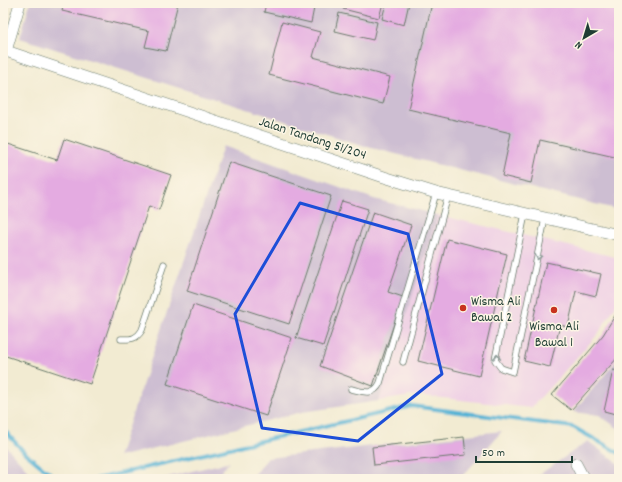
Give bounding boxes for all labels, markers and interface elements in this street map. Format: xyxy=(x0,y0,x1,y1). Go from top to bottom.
north arrow xyxy=(564,18,604,58)
text: N xyxy=(572,36,586,52)
street label: Jalan Tandang 51/204 xyxy=(256,112,369,166)
one-way arrow xyxy=(534,254,542,260)
place label: Wisma Ali Bawal 2 xyxy=(471,292,521,328)
marker: Wisma Ali Bawal 2 xyxy=(458,303,468,313)
marker: Wisma Ali Bawal 1 xyxy=(549,305,559,315)
place label: Wisma Ali Bawal 1 xyxy=(529,317,579,353)
one-way arrow xyxy=(493,354,501,360)
scale bar xyxy=(476,438,572,464)
text: 50 m xyxy=(482,445,505,462)

